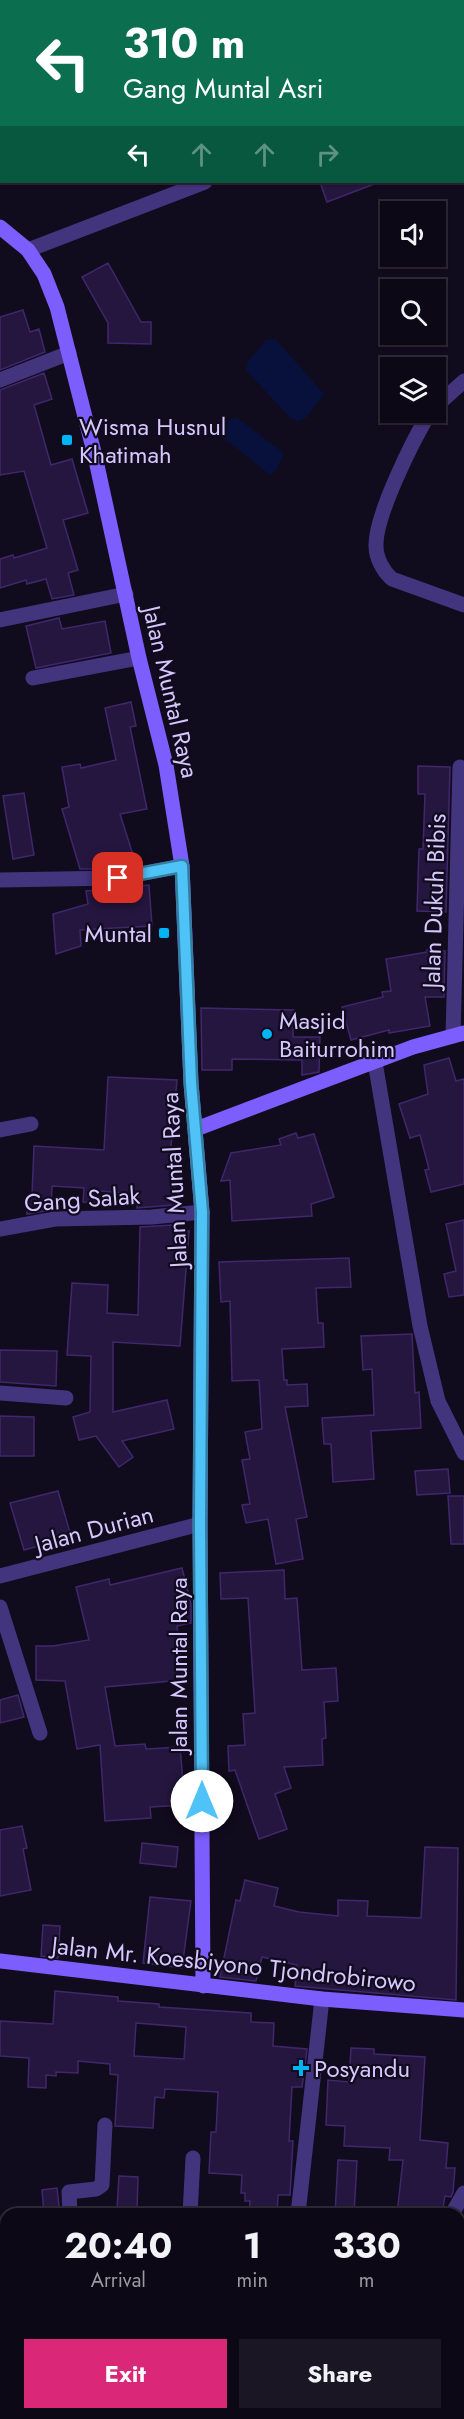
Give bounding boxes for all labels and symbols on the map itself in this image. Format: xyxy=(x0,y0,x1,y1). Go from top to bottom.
place label: Wisma Husnul Khatimah xyxy=(79,409,226,472)
marker: Wisma Husnul Khatimah xyxy=(60,433,74,447)
street label: Jalan Muntal Raya xyxy=(133,599,208,782)
street label: Jalan Dukuh Bibis xyxy=(413,813,455,992)
pin xyxy=(92,852,143,903)
place label: Muntal xyxy=(85,916,152,951)
marker: Muntal xyxy=(157,926,171,940)
place label: Masjid Baiturrohim xyxy=(279,1003,395,1066)
marker: Masjid Baiturrohim xyxy=(260,1027,274,1041)
street label: Jalan Muntal Raya xyxy=(152,1091,196,1272)
street label: Gang Salak xyxy=(23,1177,141,1221)
street label: Jalan Durian xyxy=(28,1496,157,1562)
street label: Jalan Muntal Raya xyxy=(161,1577,196,1756)
position arrow xyxy=(170,1769,234,1833)
street label: Jalan Mr. Koesbiyono Tjondrobirowo xyxy=(47,1927,418,2001)
place label: Posyandu xyxy=(314,2051,410,2086)
marker: Posyandu xyxy=(292,2059,310,2077)

